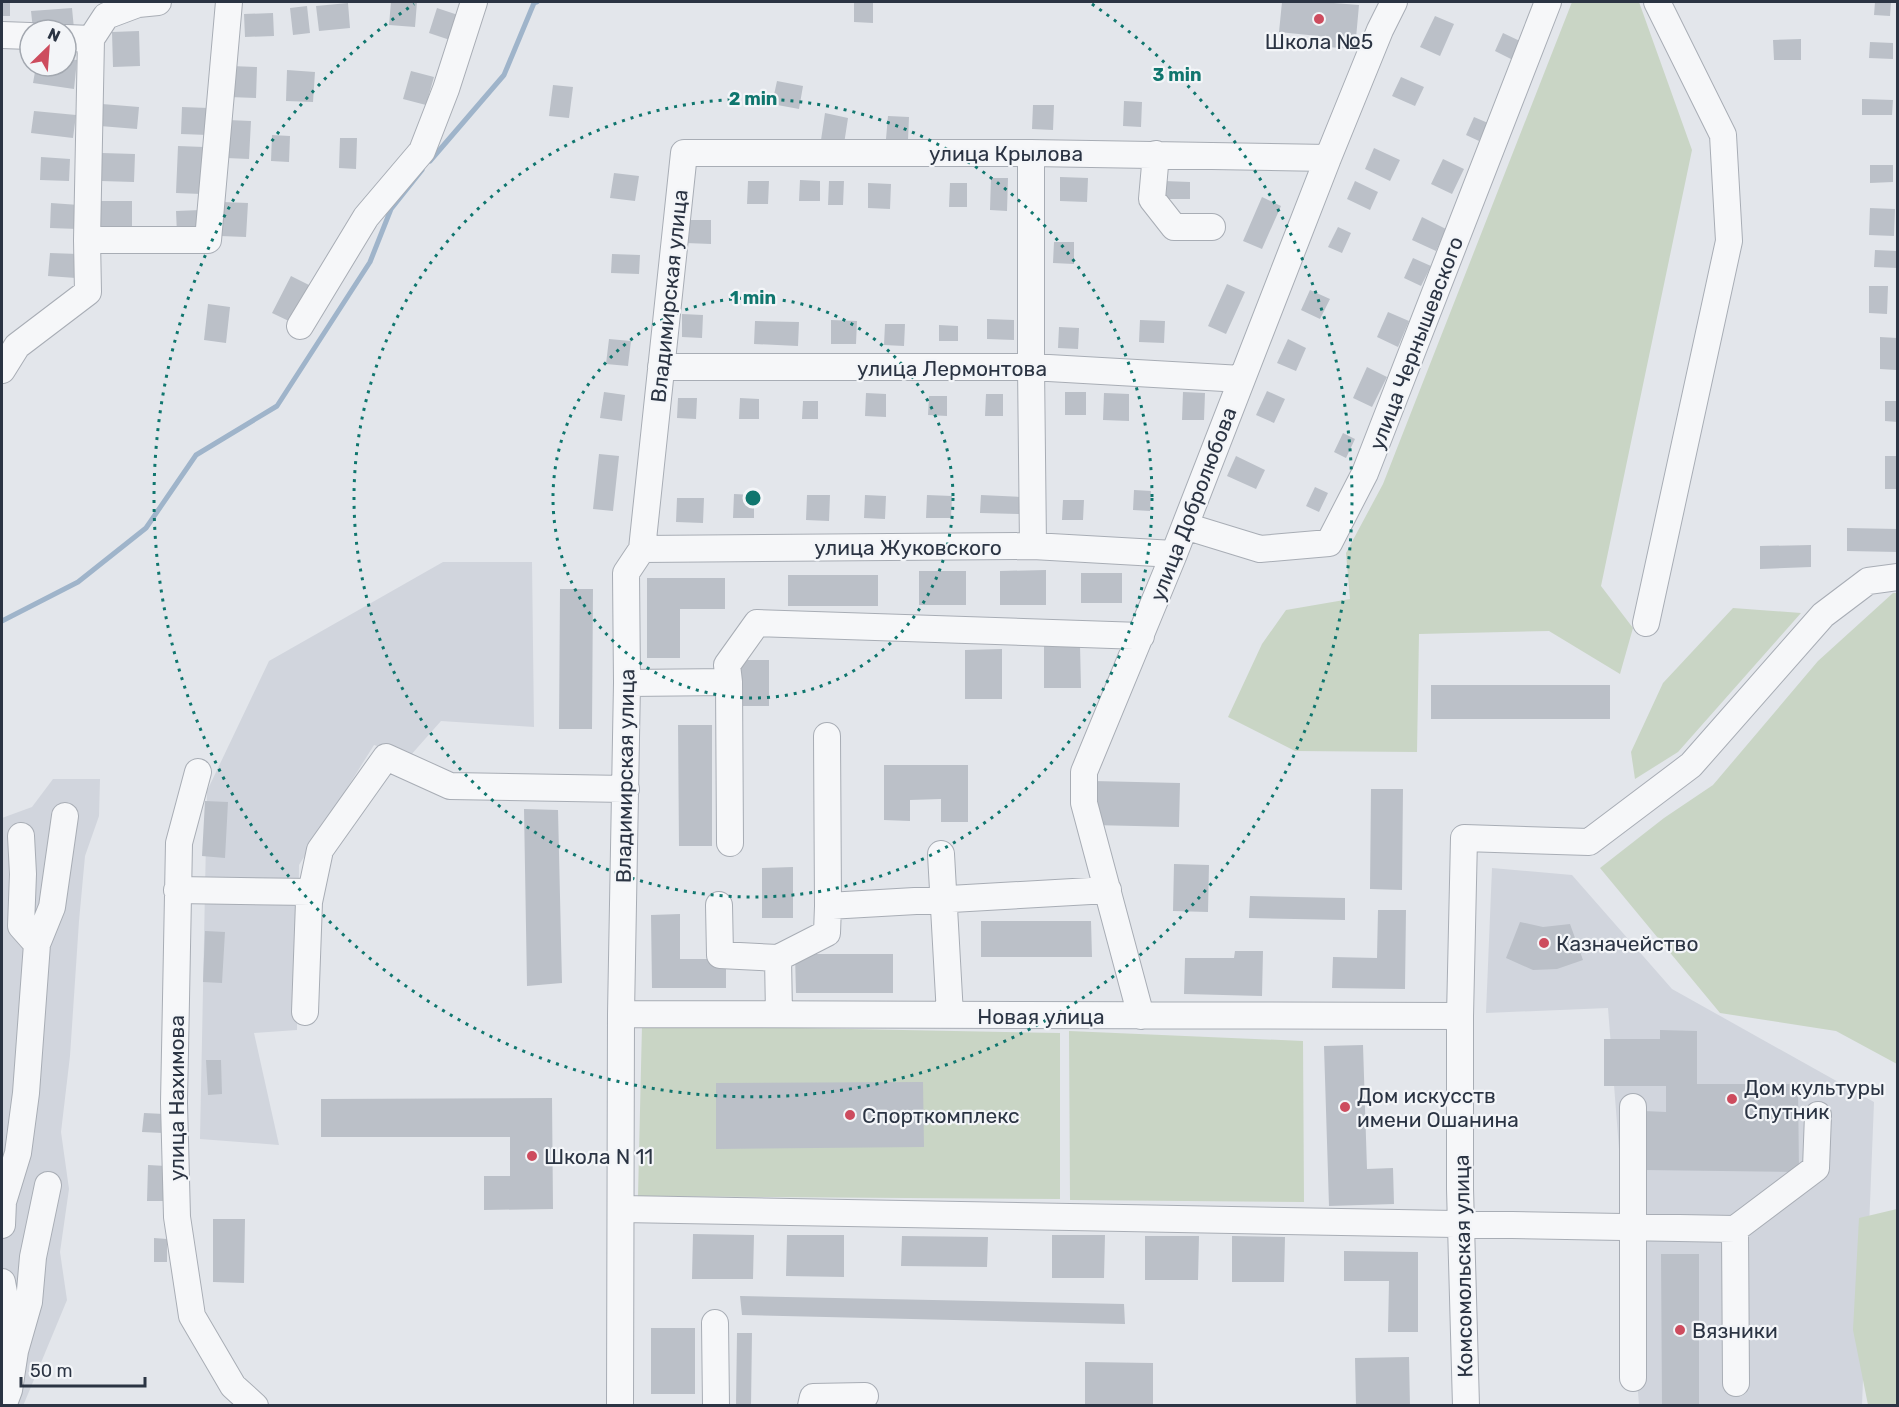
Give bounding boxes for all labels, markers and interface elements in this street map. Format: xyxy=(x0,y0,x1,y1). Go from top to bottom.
marker: Школа №5 xyxy=(1312,12,1326,26)
north arrow xyxy=(18,18,78,78)
text: N xyxy=(45,24,63,46)
place label: Школа №5 xyxy=(1265,29,1373,54)
text: 3 min xyxy=(1153,64,1201,86)
text: 2 min xyxy=(729,88,777,110)
street label: улица Крылова xyxy=(929,141,1083,166)
street label: Владимирская улица xyxy=(645,188,693,404)
street label: улица Чернышевского xyxy=(1364,233,1468,453)
text: 1 min xyxy=(730,287,776,309)
street label: улица Лермонтова xyxy=(857,356,1047,381)
street label: улица Добролюбова xyxy=(1144,404,1242,604)
centre of rings xyxy=(743,488,763,508)
street label: улица Жуковского xyxy=(814,535,1002,560)
street label: Владимирская улица xyxy=(611,669,639,883)
place label: Казначейство xyxy=(1556,931,1698,956)
marker: Казначейство xyxy=(1537,936,1551,950)
street label: Новая улица xyxy=(977,1004,1105,1029)
street label: улица Нахимова xyxy=(164,1015,189,1181)
place label: Дом культуры Спутник xyxy=(1744,1075,1885,1124)
place label: Дом искусств имени Ошанина xyxy=(1357,1083,1519,1132)
marker: Дом культуры Спутник xyxy=(1725,1092,1739,1106)
marker: Дом искусств имени Ошанина xyxy=(1338,1100,1352,1114)
place label: Спорткомплекс xyxy=(862,1103,1020,1128)
marker: Спорткомплекс xyxy=(843,1108,857,1122)
place label: Школа N 11 xyxy=(544,1144,653,1169)
marker: Школа N 11 xyxy=(525,1149,539,1163)
street label: Комсомольская улица xyxy=(1449,1154,1477,1378)
place label: Вязники xyxy=(1692,1318,1778,1343)
marker: Вязники xyxy=(1673,1323,1687,1337)
scale bar xyxy=(21,1350,146,1388)
text: 50 m xyxy=(30,1360,73,1382)

